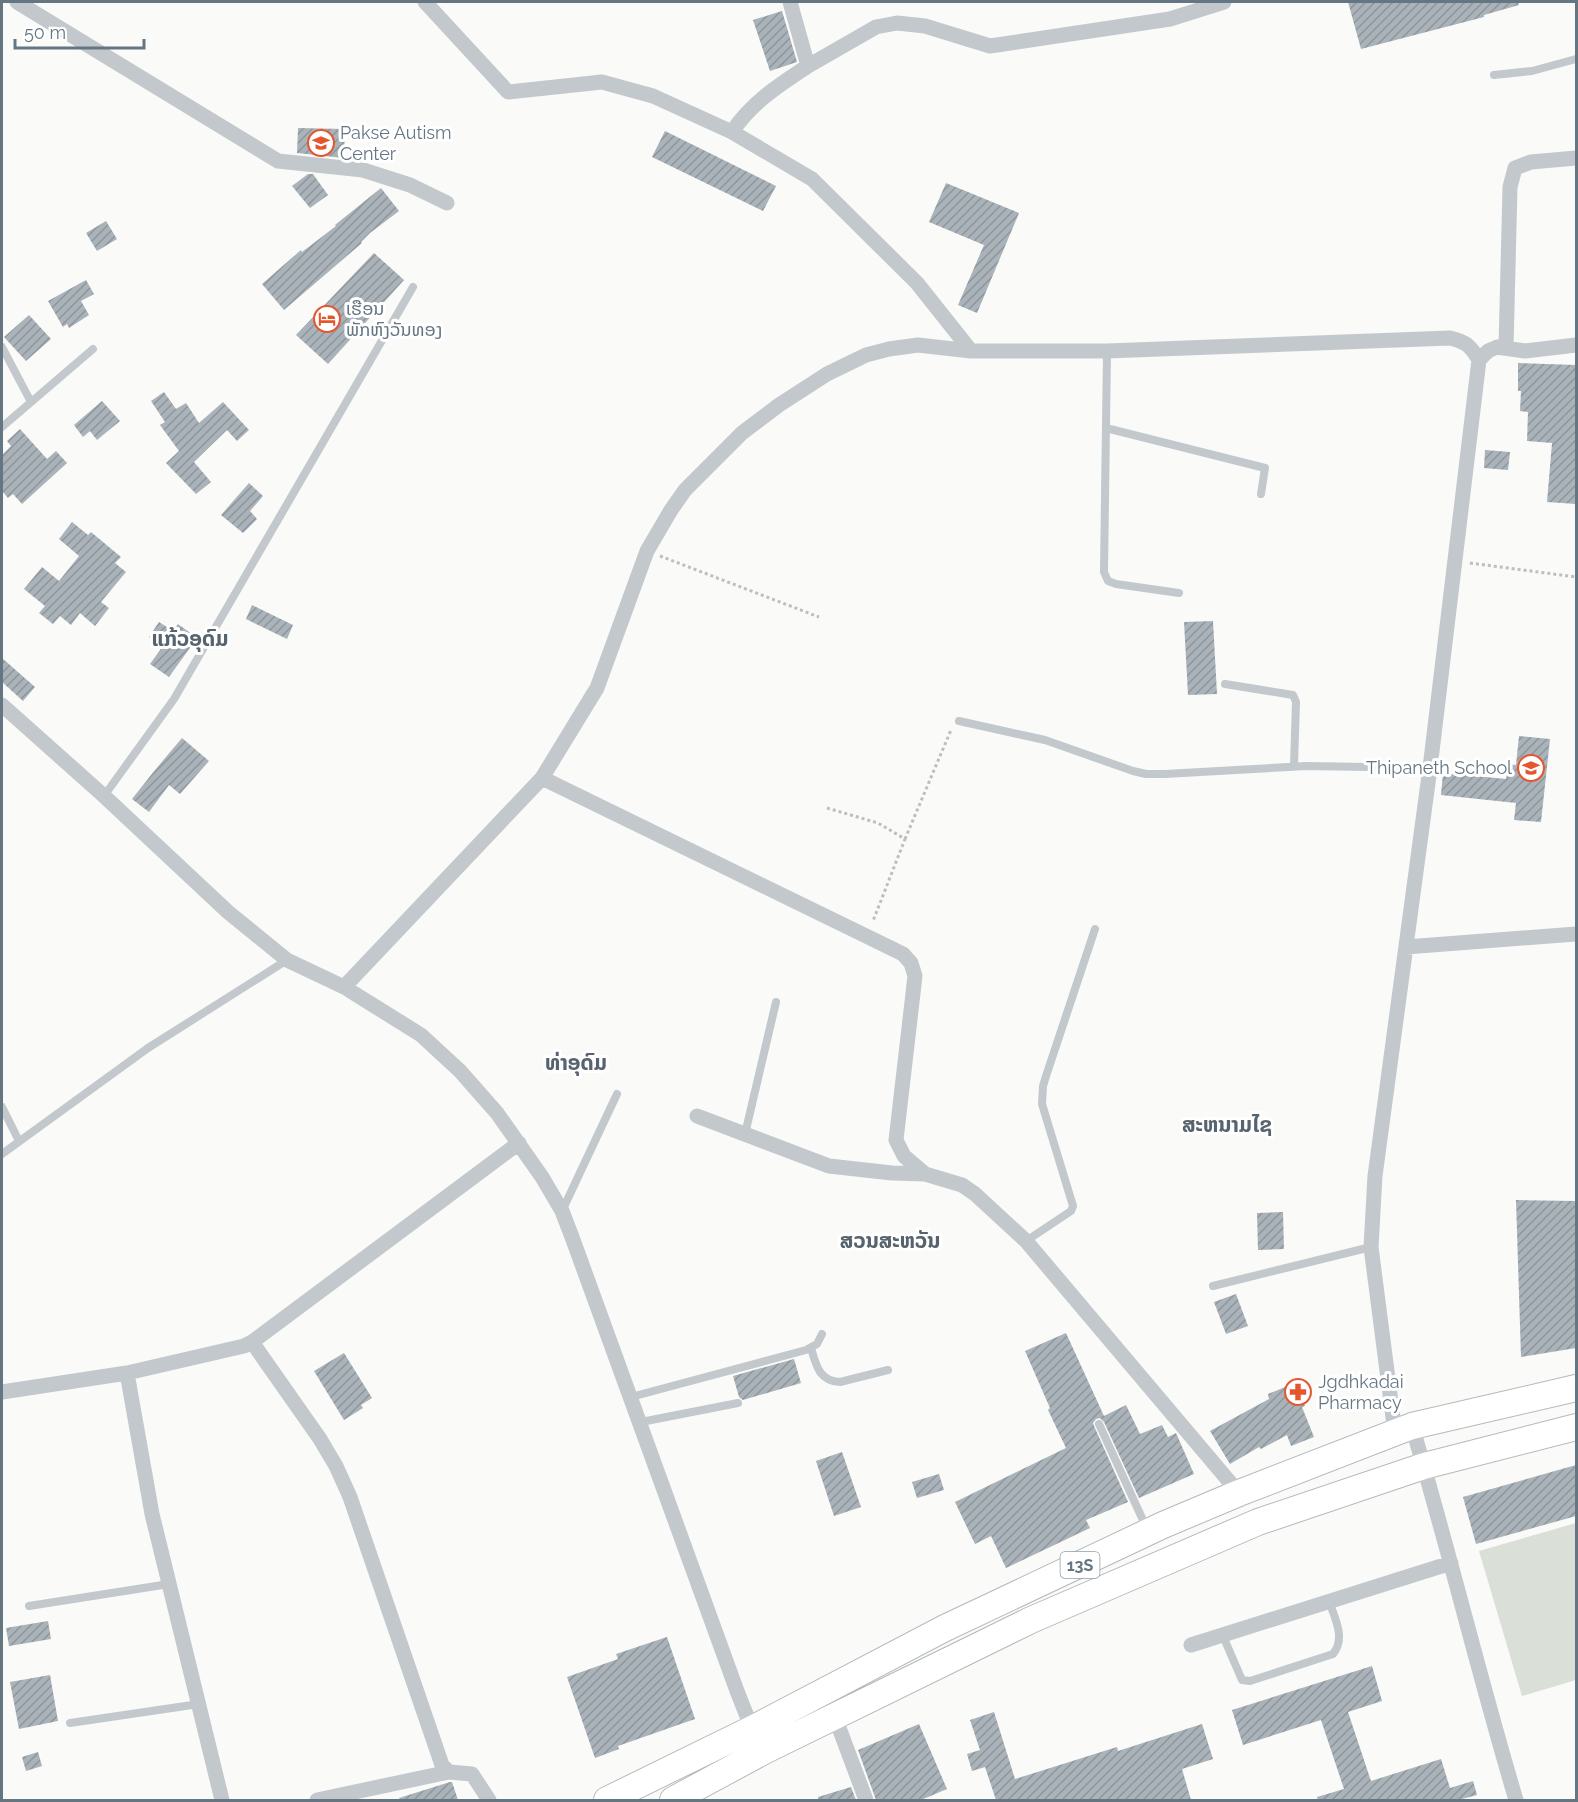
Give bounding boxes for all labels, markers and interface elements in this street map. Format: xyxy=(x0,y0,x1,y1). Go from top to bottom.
scale bar xyxy=(15,12,144,50)
text: 50 m xyxy=(24,22,66,43)
place label: Pakse Autism Center xyxy=(340,122,452,164)
school or university icon: Pakse Autism Center xyxy=(306,128,336,158)
place label: ເຮືອນ ພັກຫົງວັນທອງ xyxy=(346,298,442,340)
hotel icon: ເຮືອນ ພັກຫົງວັນທອງ xyxy=(312,304,342,334)
district label: ແກ້ວອຸດົມ xyxy=(152,626,228,652)
school or university icon: Thipaneth School xyxy=(1516,753,1546,783)
place label: Thipaneth School xyxy=(1366,757,1512,778)
district label: ທ່າອຸດົມ xyxy=(545,1050,607,1076)
district label: ສະຫນາມໄຊ xyxy=(1182,1112,1272,1137)
district label: ສວນສະຫວັນ xyxy=(840,1228,940,1253)
place label: Jgdhkadai Pharmacy xyxy=(1318,1371,1404,1413)
pharmacy icon: Jgdhkadai Pharmacy xyxy=(1283,1377,1313,1407)
road number: 13S xyxy=(1060,1552,1100,1578)

